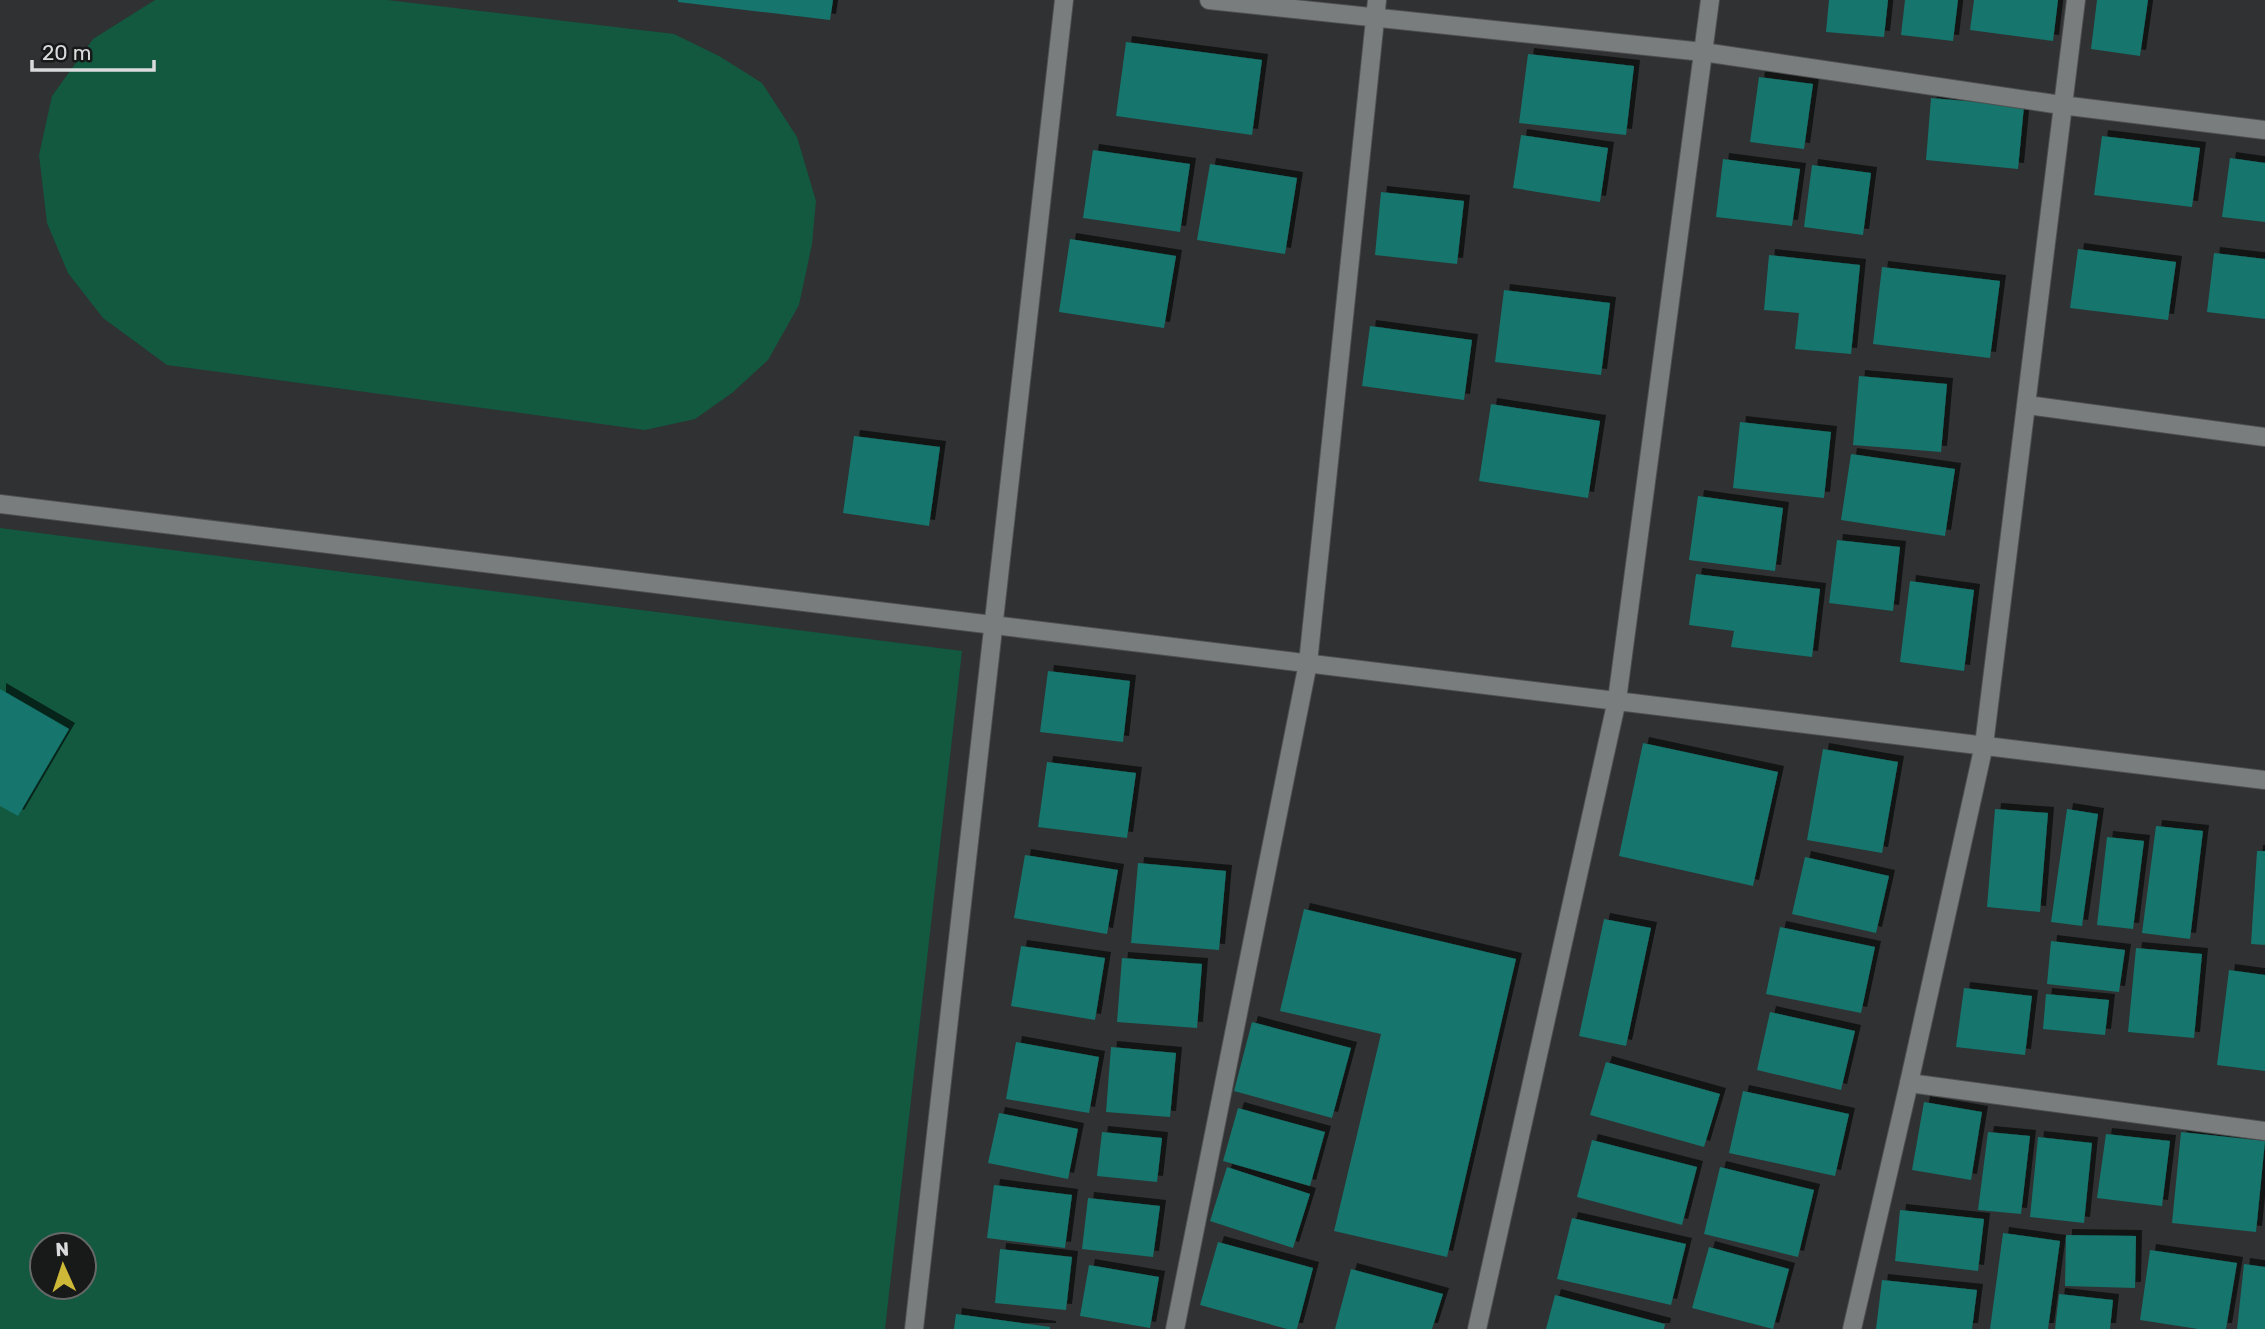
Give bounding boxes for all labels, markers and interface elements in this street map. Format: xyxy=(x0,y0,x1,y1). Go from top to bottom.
scale bar xyxy=(32,28,154,72)
text: 20 m xyxy=(42,40,91,65)
north arrow xyxy=(28,1231,98,1301)
text: N xyxy=(55,1238,70,1261)

